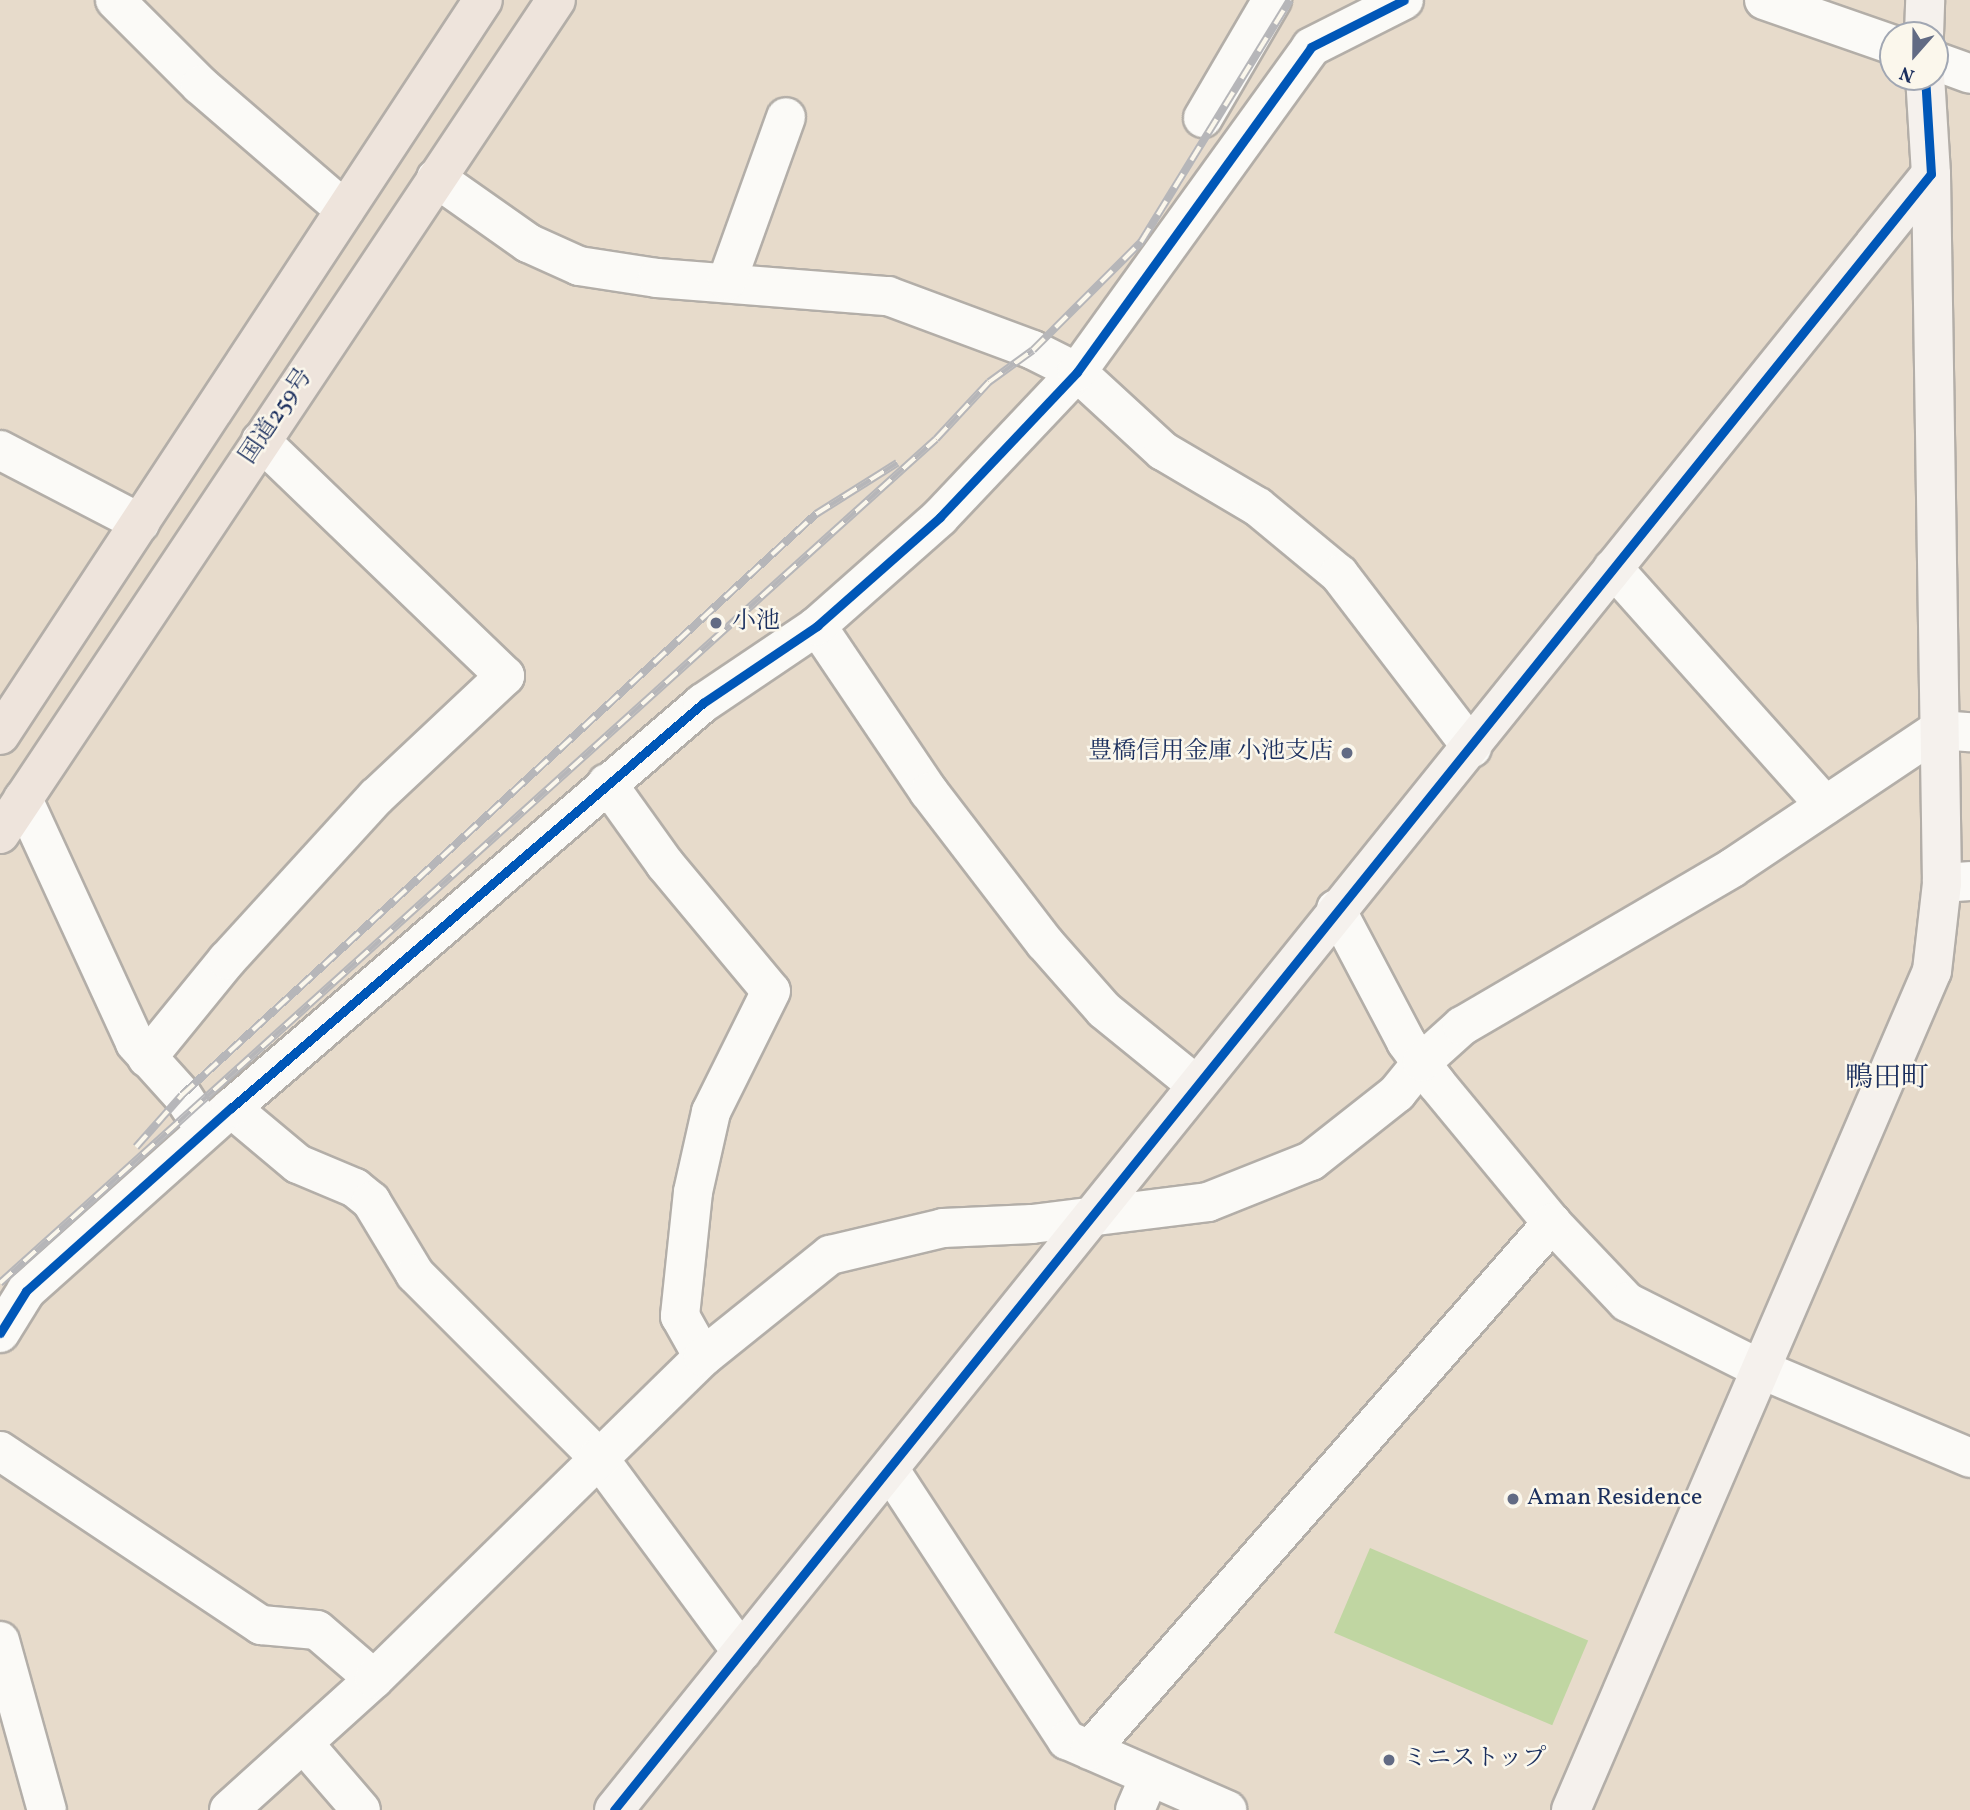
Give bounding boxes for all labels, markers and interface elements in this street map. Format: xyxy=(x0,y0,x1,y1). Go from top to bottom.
north arrow xyxy=(1879,21,1949,91)
text: N xyxy=(1896,59,1918,88)
street label: 国道259号 xyxy=(235,364,319,470)
place label: 小池 xyxy=(732,609,780,637)
marker: 小池 xyxy=(706,613,726,633)
place label: 豊橋信用金庫 小池支店 xyxy=(1088,739,1333,767)
marker: 豊橋信用金庫 小池支店 xyxy=(1339,745,1355,761)
district label: 鴨田町 xyxy=(1845,1062,1929,1096)
place label: Aman Residence xyxy=(1527,1485,1702,1513)
marker: Aman Residence xyxy=(1505,1491,1521,1507)
place label: ミニストップ xyxy=(1403,1746,1547,1774)
marker: ミニストップ xyxy=(1381,1752,1397,1768)

